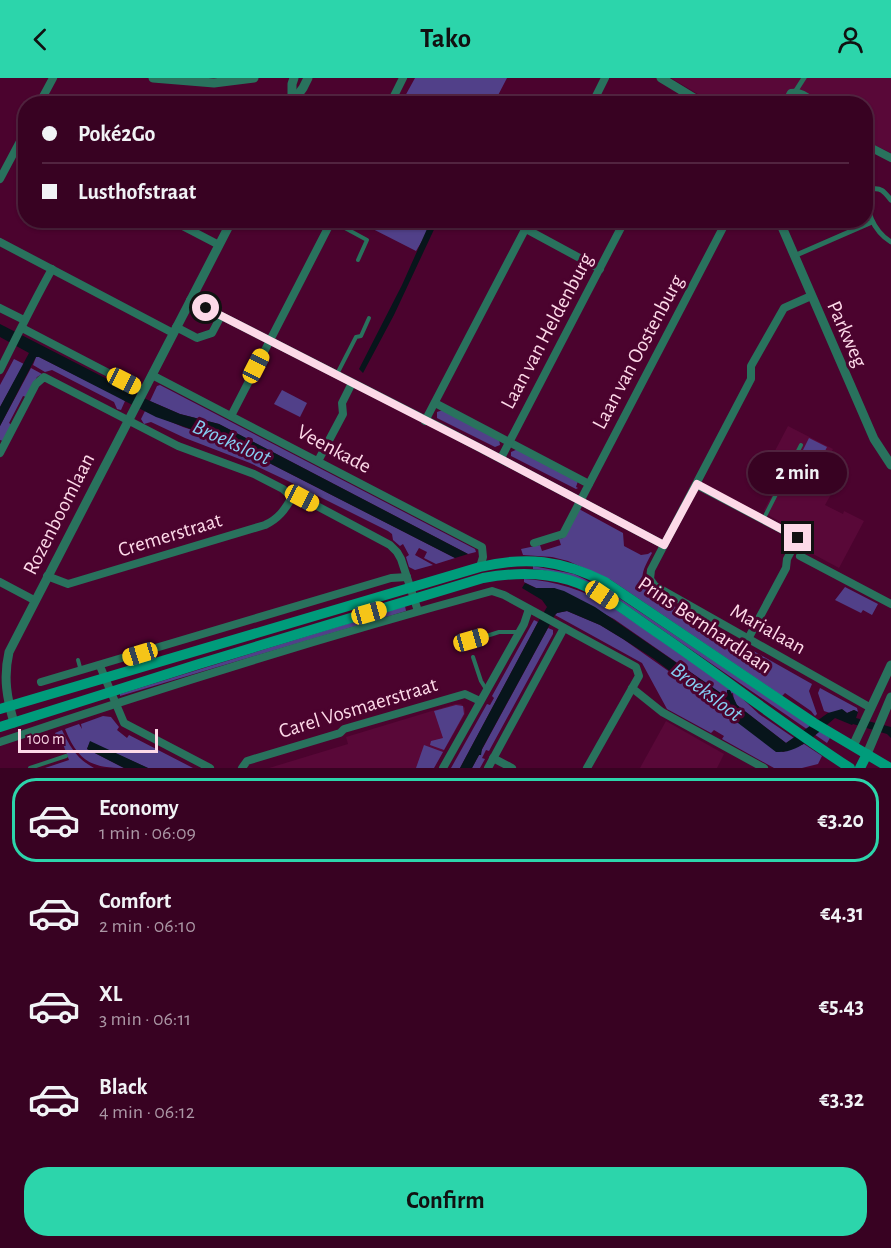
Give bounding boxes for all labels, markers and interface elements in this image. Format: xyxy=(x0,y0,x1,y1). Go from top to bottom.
icon: back xyxy=(24,23,57,56)
icon: person xyxy=(834,23,867,56)
text: Tako xyxy=(420,25,471,52)
text: Poké2Go xyxy=(78,123,155,145)
text: Lusthofstraat xyxy=(78,181,196,203)
street label: Laan van Heldenburg xyxy=(497,249,597,412)
street label: Laan van Oostenburg xyxy=(589,271,688,433)
route start xyxy=(192,294,219,321)
street label: Parkweg xyxy=(823,298,871,371)
car xyxy=(240,346,272,386)
car xyxy=(104,365,144,397)
water label: Broeksloot xyxy=(189,415,275,469)
street label: Veenkade xyxy=(294,421,374,477)
street label: Rozenboomlaan xyxy=(19,450,99,578)
callout: 2 min xyxy=(748,451,848,493)
text: 2 min xyxy=(775,463,820,483)
car xyxy=(282,482,322,514)
street label: Cremerstraat xyxy=(116,509,225,561)
route end xyxy=(784,524,811,551)
street label: Prins Bernhardlaan xyxy=(634,573,776,677)
car xyxy=(582,577,622,613)
car xyxy=(349,599,389,627)
street label: Marialaan xyxy=(727,600,809,658)
car xyxy=(451,626,491,654)
car xyxy=(120,640,160,668)
water label: Broeksloot xyxy=(667,658,748,726)
street label: Carel Vosmaerstraat xyxy=(276,674,440,742)
scale bar xyxy=(18,726,158,754)
text: 100 m xyxy=(27,731,65,747)
icon: car xyxy=(27,793,81,847)
text: Economy xyxy=(99,797,179,819)
text: €3.20 xyxy=(817,809,864,831)
text: 1 min · 06:09 xyxy=(99,823,196,843)
icon: car xyxy=(27,886,81,940)
text: Comfort xyxy=(99,890,171,912)
text: €4.31 xyxy=(820,902,864,924)
text: 2 min · 06:10 xyxy=(99,916,196,936)
icon: car xyxy=(27,979,81,1033)
text: XL xyxy=(99,983,122,1005)
text: €5.43 xyxy=(819,995,864,1017)
text: 3 min · 06:11 xyxy=(99,1009,191,1029)
icon: car xyxy=(27,1072,81,1126)
text: Black xyxy=(99,1076,147,1098)
text: €3.32 xyxy=(819,1088,864,1110)
text: 4 min · 06:12 xyxy=(99,1102,195,1122)
button: Confirm xyxy=(24,1167,867,1236)

